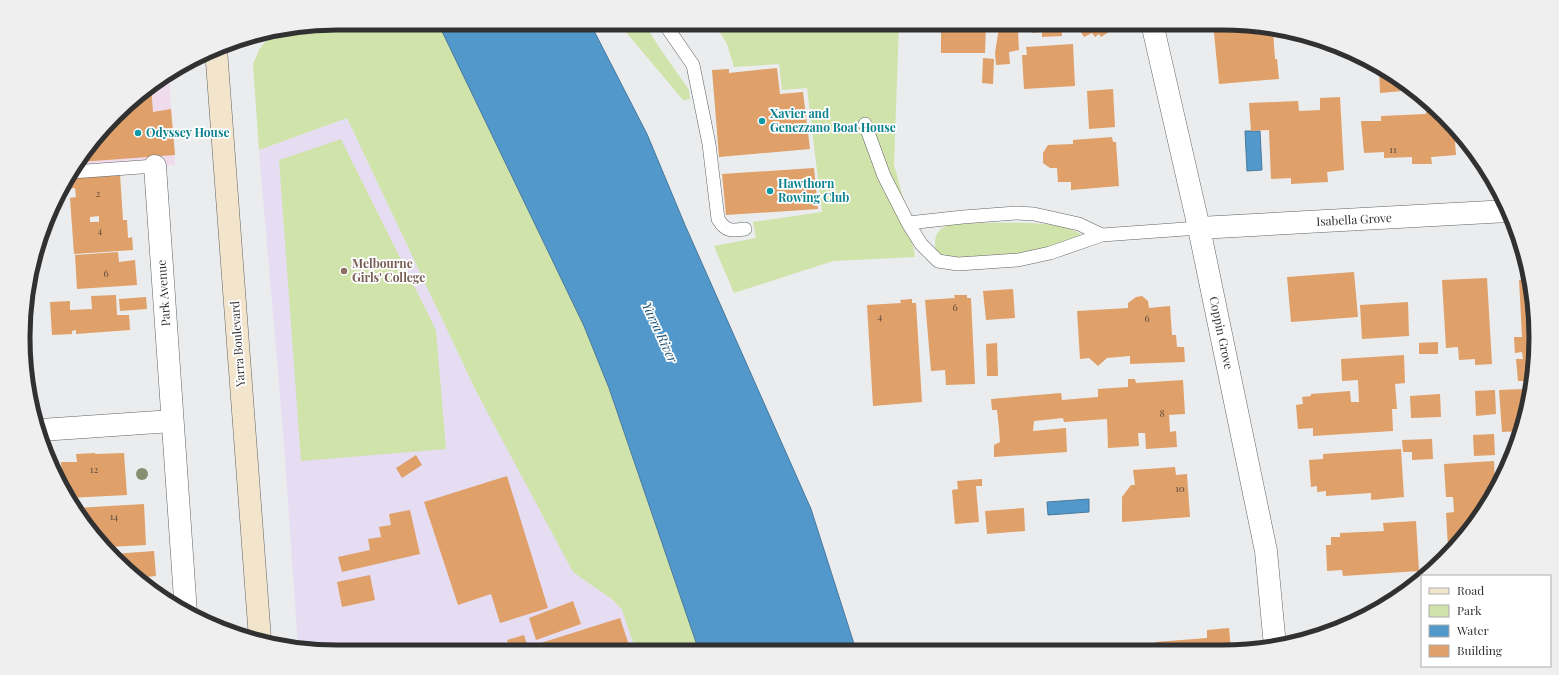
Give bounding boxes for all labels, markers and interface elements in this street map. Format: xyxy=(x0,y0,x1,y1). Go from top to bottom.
place label: Xavier and Genezzano Boat House xyxy=(770,105,896,135)
marker: Xavier and Genezzano Boat House xyxy=(757,116,767,126)
place label: Odyssey House xyxy=(146,124,229,140)
marker: Odyssey House xyxy=(133,128,143,138)
house number: 11 xyxy=(1389,142,1397,156)
place label: Hawthorn Rowing Club xyxy=(778,175,849,205)
house number: 2 xyxy=(96,186,101,200)
marker: Hawthorn Rowing Club xyxy=(765,186,775,196)
street label: Isabella Grove xyxy=(1316,209,1392,229)
house number: 4 xyxy=(98,223,103,237)
place label: Melbourne Girls' College xyxy=(352,255,425,285)
street label: Park Avenue xyxy=(153,259,173,327)
house number: 6 xyxy=(103,266,109,280)
marker: Melbourne Girls' College xyxy=(339,266,349,276)
street label: Coppin Grove xyxy=(1206,295,1238,371)
water label: Yarra River xyxy=(639,298,682,366)
house number: 6 xyxy=(952,300,958,314)
street label: Yarra Boulevard xyxy=(226,301,248,389)
house number: 4 xyxy=(878,309,883,323)
house number: 6 xyxy=(1144,311,1150,325)
house number: 8 xyxy=(1159,406,1165,420)
house number: 12 xyxy=(90,462,98,476)
house number: 10 xyxy=(1175,481,1185,495)
house number: 14 xyxy=(110,509,118,523)
legend xyxy=(1421,575,1551,667)
text: Road xyxy=(1457,582,1484,598)
text: Park xyxy=(1457,602,1482,618)
text: Water xyxy=(1456,622,1490,638)
text: Building xyxy=(1457,642,1503,658)

